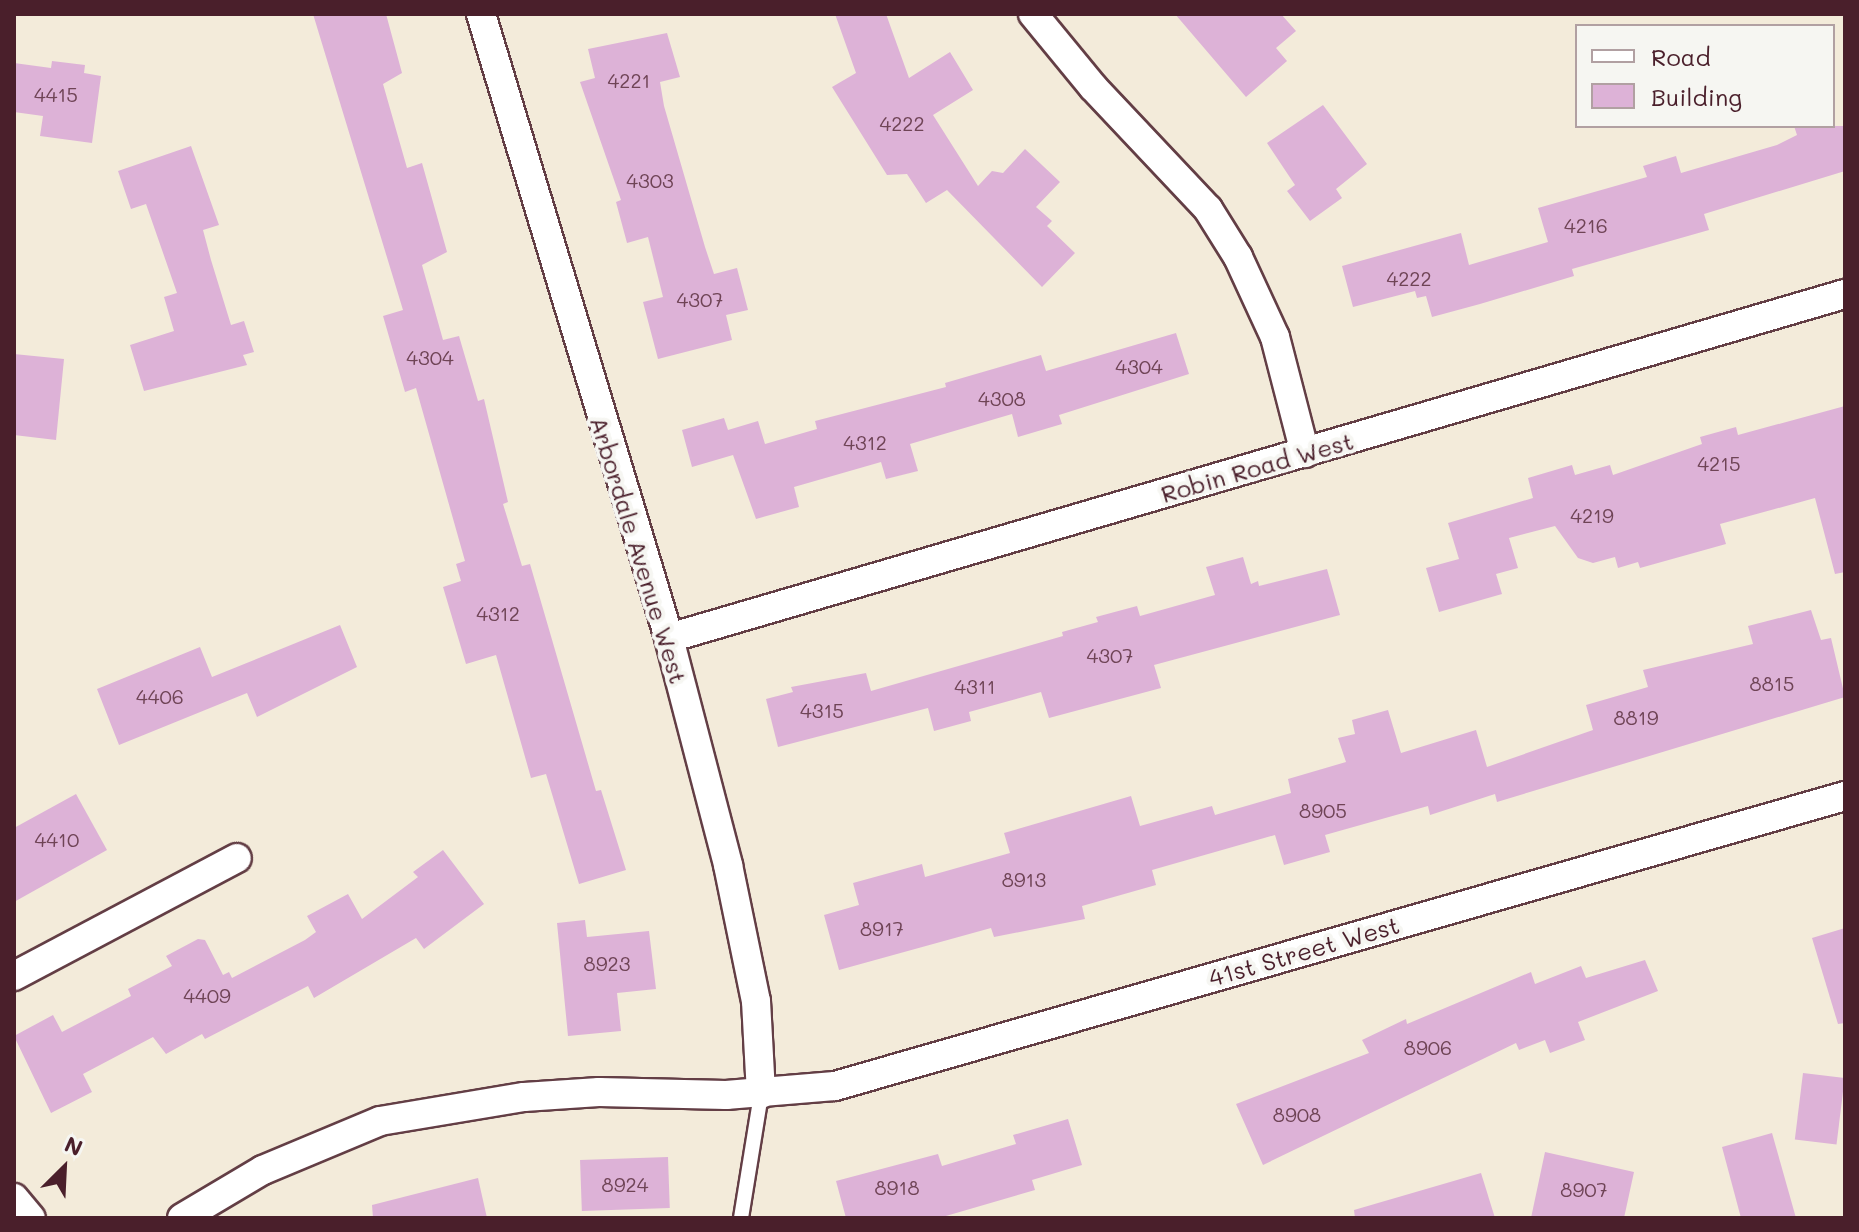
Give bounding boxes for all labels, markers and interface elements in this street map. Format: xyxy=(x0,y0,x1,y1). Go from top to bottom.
legend xyxy=(1575,24,1835,128)
text: Road xyxy=(1651,41,1711,72)
house number: 4221 xyxy=(608,68,650,92)
text: Building xyxy=(1651,81,1742,112)
house number: 4415 xyxy=(34,82,78,106)
house number: 4222 xyxy=(879,111,925,135)
house number: 4303 xyxy=(626,168,674,192)
house number: 4216 xyxy=(1564,213,1608,237)
house number: 4222 xyxy=(1386,266,1432,290)
house number: 4307 xyxy=(677,287,723,311)
house number: 4304 xyxy=(406,345,454,369)
house number: 4304 xyxy=(1115,354,1163,378)
house number: 4308 xyxy=(978,386,1026,410)
street label: Arbordale Avenue West xyxy=(585,413,693,687)
street label: Robin Road West xyxy=(1157,426,1357,508)
house number: 4312 xyxy=(843,430,887,454)
house number: 4215 xyxy=(1697,451,1741,475)
house number: 4219 xyxy=(1570,503,1614,527)
house number: 4312 xyxy=(476,601,520,625)
house number: 4307 xyxy=(1087,643,1133,667)
house number: 8815 xyxy=(1750,671,1794,695)
house number: 4311 xyxy=(954,674,996,698)
house number: 4406 xyxy=(136,684,184,708)
house number: 4315 xyxy=(800,698,844,722)
house number: 8819 xyxy=(1614,705,1658,729)
house number: 8905 xyxy=(1299,798,1347,822)
house number: 4410 xyxy=(35,827,79,851)
house number: 8913 xyxy=(1002,867,1046,891)
street label: 41st Street West xyxy=(1205,910,1403,992)
house number: 8917 xyxy=(860,916,904,940)
house number: 8923 xyxy=(584,951,630,975)
house number: 4409 xyxy=(183,983,231,1007)
house number: 8906 xyxy=(1404,1035,1452,1059)
house number: 8908 xyxy=(1273,1102,1321,1126)
north arrow xyxy=(24,1128,104,1208)
text: N xyxy=(60,1129,87,1162)
house number: 8924 xyxy=(602,1172,648,1196)
house number: 8918 xyxy=(875,1175,919,1199)
house number: 8907 xyxy=(1560,1177,1608,1201)

